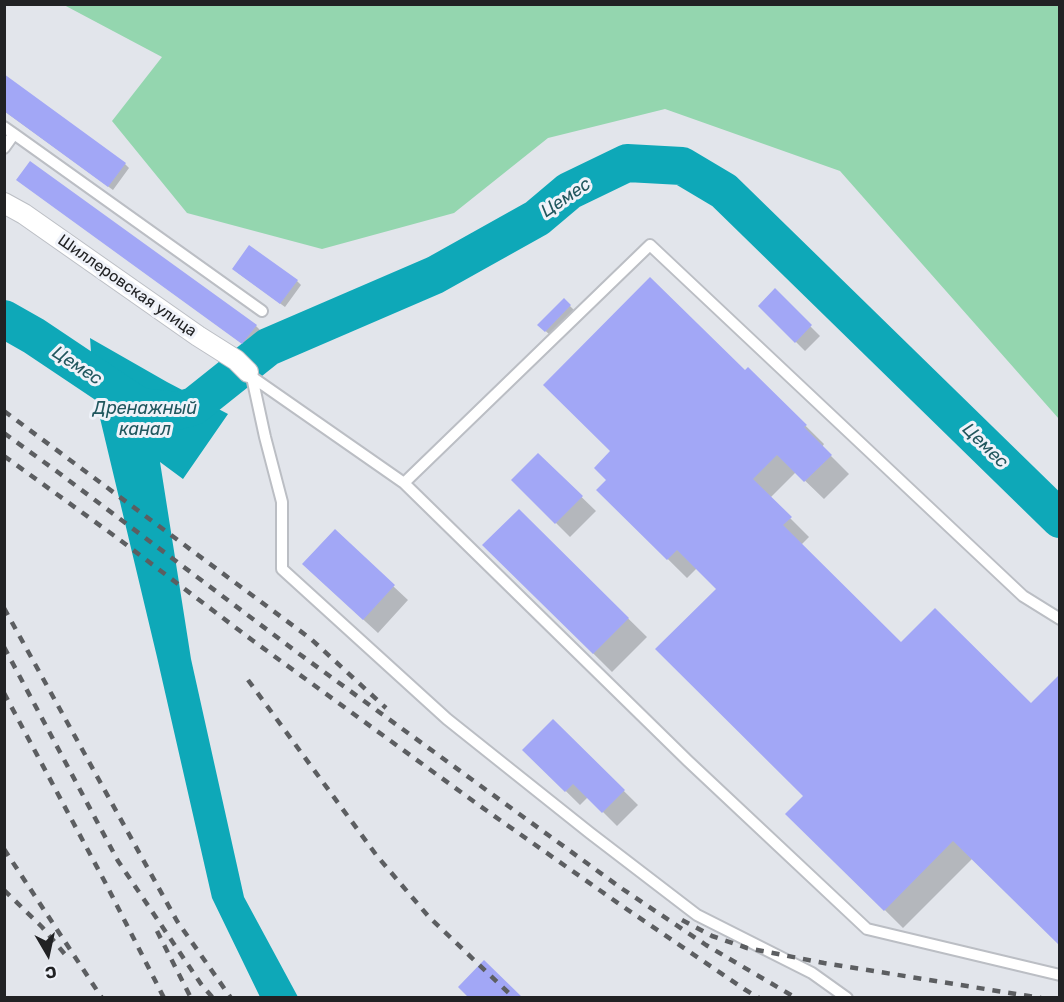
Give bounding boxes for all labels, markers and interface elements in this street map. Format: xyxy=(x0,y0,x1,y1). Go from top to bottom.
water label: Цемес xyxy=(537,174,595,222)
street label: Шиллеровская улица xyxy=(54,231,200,341)
water label: Цемес xyxy=(48,342,106,390)
water label: Дренажный канал xyxy=(93,398,197,440)
water label: Цемес xyxy=(958,419,1012,473)
north arrow xyxy=(18,924,78,984)
text: С xyxy=(44,962,58,983)

